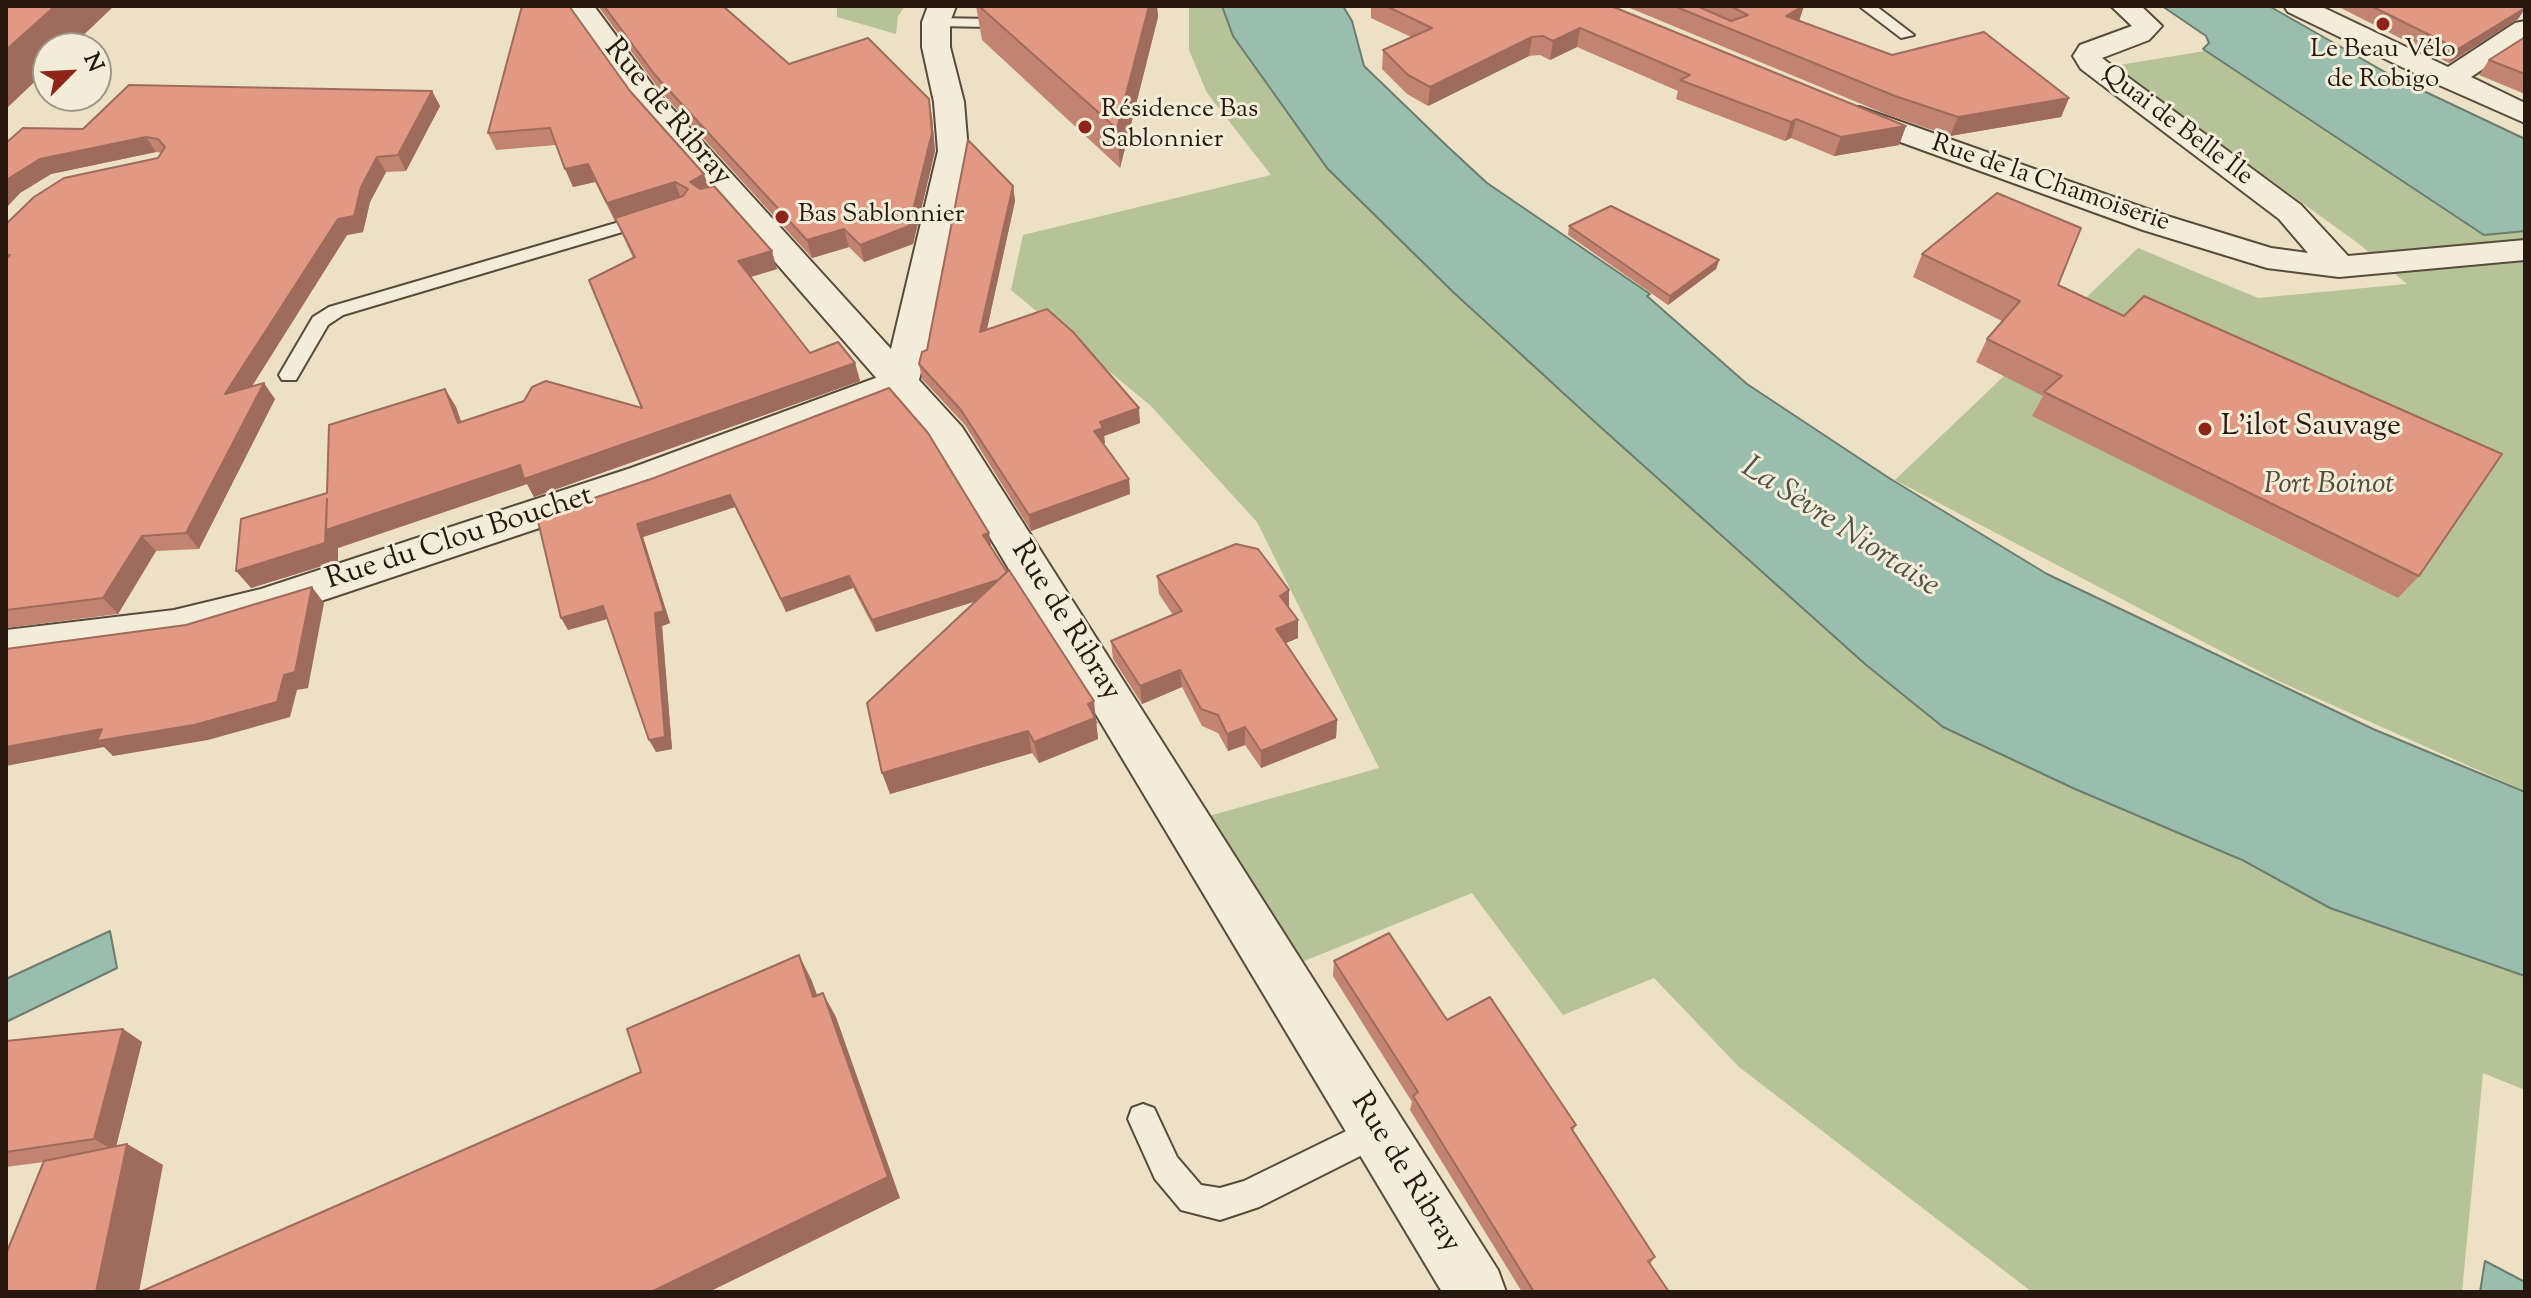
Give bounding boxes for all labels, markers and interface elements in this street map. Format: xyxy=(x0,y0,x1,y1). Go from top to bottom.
marker: Le Beau Vélo de Robigo xyxy=(2374,15,2392,33)
north arrow xyxy=(32,32,112,112)
street label: Rue de Ribray xyxy=(594,33,738,195)
place label: Le Beau Vélo de Robigo xyxy=(2310,36,2456,98)
text: N xyxy=(74,49,110,78)
street label: Quai de Belle Île xyxy=(2094,60,2258,194)
place label: Résidence Bas Sablonnier xyxy=(1101,96,1258,158)
marker: Résidence Bas Sablonnier xyxy=(1076,118,1094,136)
street label: Rue de la Chamoiserie xyxy=(1927,130,2173,240)
place label: Bas Sablonnier xyxy=(798,201,965,233)
marker: Bas Sablonnier xyxy=(773,208,791,226)
place label: L'ilot Sauvage xyxy=(2221,411,2401,447)
marker: L'ilot Sauvage xyxy=(2196,420,2214,438)
water label: La Sèvre Niortaise xyxy=(1733,451,1945,607)
park label: Port Boinot xyxy=(2264,469,2394,505)
street label: Rue du Clou Bouchet xyxy=(322,480,598,600)
street label: Rue de Ribray xyxy=(1001,536,1127,708)
street label: Rue de Ribray xyxy=(1341,1088,1467,1260)

